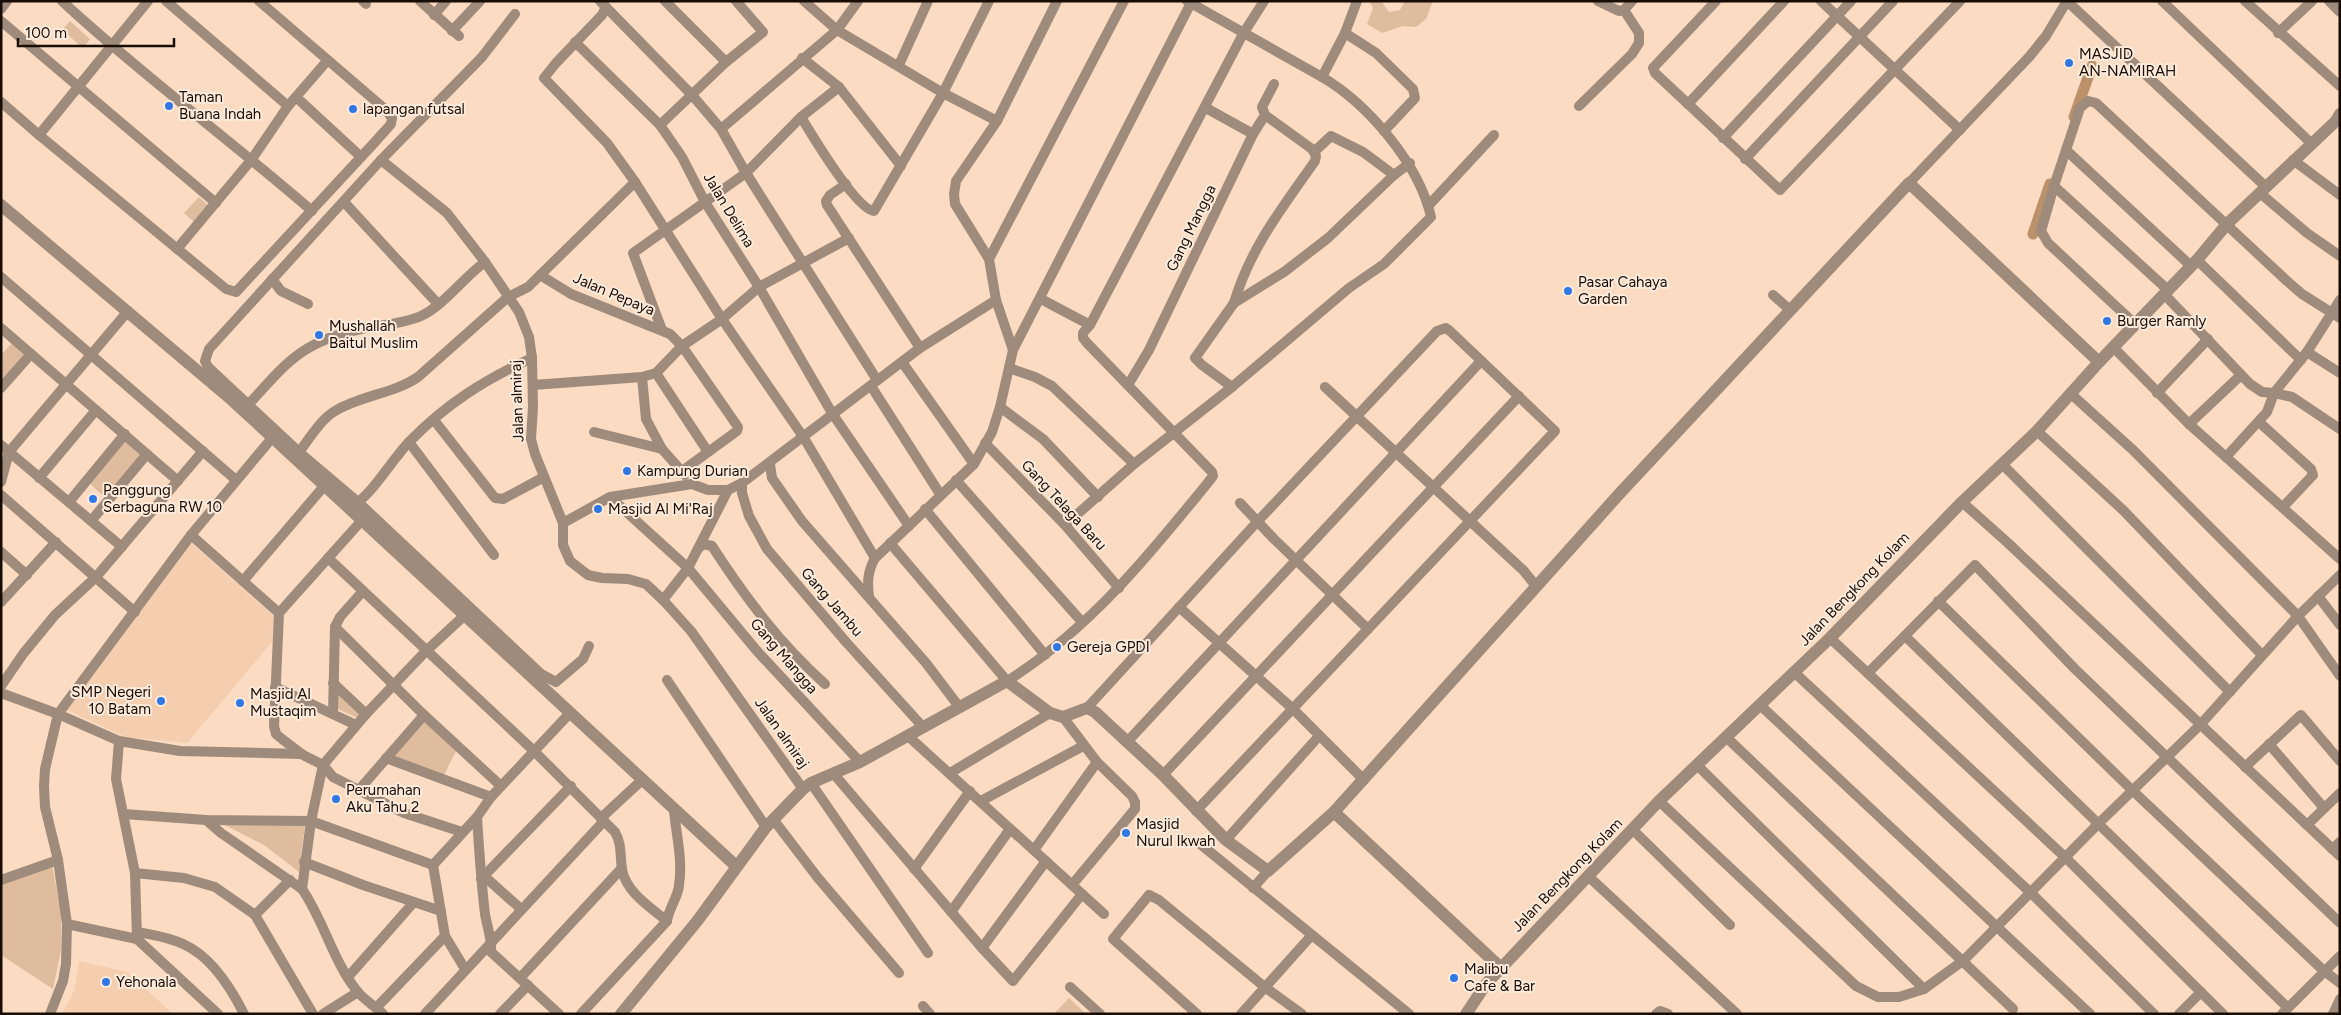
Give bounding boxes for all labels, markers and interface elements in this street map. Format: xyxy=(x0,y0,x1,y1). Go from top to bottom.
scale bar xyxy=(18,15,174,47)
text: 100 m xyxy=(25,24,67,42)
place label: MASJID AN-NAMIRAH xyxy=(2079,45,2176,80)
marker: MASJID AN-NAMIRAH xyxy=(2063,57,2075,69)
place label: Taman Buana Indah xyxy=(179,88,261,123)
marker: Taman Buana Indah xyxy=(163,100,175,112)
place label: lapangan futsal xyxy=(363,100,465,118)
marker: lapangan futsal xyxy=(347,103,359,115)
street label: Jalan Delima xyxy=(700,169,758,251)
street label: Gang Mangga xyxy=(1162,182,1220,274)
street label: Jalan Pepaya xyxy=(570,269,658,319)
place label: Pasar Cahaya Garden xyxy=(1578,273,1667,308)
marker: Pasar Cahaya Garden xyxy=(1562,285,1574,297)
place label: Burger Ramly xyxy=(2117,312,2206,330)
marker: Burger Ramly xyxy=(2101,315,2113,327)
place label: Mushallah Baitul Muslim xyxy=(329,317,418,352)
marker: Mushallah Baitul Muslim xyxy=(313,329,325,341)
street label: Jalan almiraj xyxy=(507,360,527,442)
street label: Gang Telaga Baru xyxy=(1018,456,1110,554)
place label: Kampung Durian xyxy=(637,462,748,480)
marker: Kampung Durian xyxy=(621,465,633,477)
place label: Panggung Serbaguna RW 10 xyxy=(103,481,222,516)
marker: Panggung Serbaguna RW 10 xyxy=(87,493,99,505)
place label: Masjid Al Mi'Raj xyxy=(608,500,713,518)
marker: Masjid Al Mi'Raj xyxy=(592,503,604,515)
street label: Jalan Bengkong Kolam xyxy=(1795,528,1913,650)
street label: Gang Jambu xyxy=(797,564,867,640)
street label: Gang Mangga xyxy=(746,615,822,697)
place label: Gereja GPDI xyxy=(1067,638,1150,656)
marker: Gereja GPDI xyxy=(1051,641,1063,653)
place label: SMP Negeri 10 Batam xyxy=(71,683,151,718)
place label: Masjid Al Mustaqim xyxy=(250,685,316,720)
street label: Jalan almiraj xyxy=(751,694,813,772)
marker: SMP Negeri 10 Batam xyxy=(155,695,167,707)
marker: Masjid Al Mustaqim xyxy=(234,697,246,709)
place label: Perumahan Aku Tahu 2 xyxy=(346,781,421,816)
marker: Perumahan Aku Tahu 2 xyxy=(330,793,342,805)
street label: Jalan Bengkong Kolam xyxy=(1508,814,1626,936)
place label: Masjid Nurul Ikwah xyxy=(1136,815,1215,850)
marker: Masjid Nurul Ikwah xyxy=(1120,827,1132,839)
place label: Malibu Cafe & Bar xyxy=(1464,960,1535,995)
marker: Malibu Cafe & Bar xyxy=(1448,972,1460,984)
place label: Yehonala xyxy=(116,973,176,991)
marker: Yehonala xyxy=(100,976,112,988)

